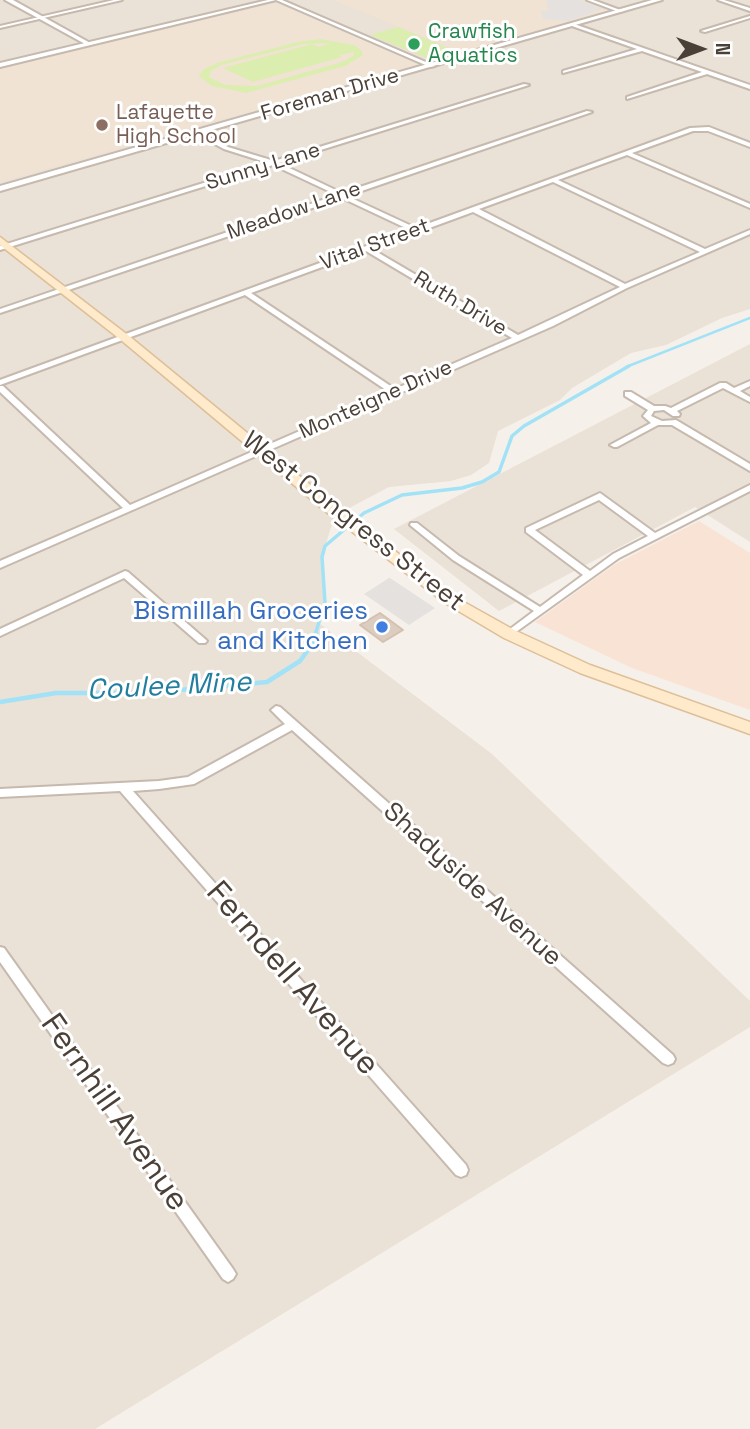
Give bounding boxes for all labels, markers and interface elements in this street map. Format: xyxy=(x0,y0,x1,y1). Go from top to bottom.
north arrow xyxy=(666,14,736,84)
place label: Crawfish Aquatics xyxy=(428,19,517,69)
marker: Crawfish Aquatics xyxy=(406,36,422,52)
text: N xyxy=(710,43,735,55)
street label: Foreman Drive xyxy=(258,63,402,127)
place label: Lafayette High School xyxy=(116,100,236,150)
marker: Lafayette High School xyxy=(94,117,110,133)
street label: Sunny Lane xyxy=(203,138,323,196)
street label: Meadow Lane xyxy=(224,176,364,246)
street label: Vital Street xyxy=(317,214,433,276)
street label: Ruth Drive xyxy=(409,266,511,342)
street label: Monteigne Drive xyxy=(295,355,457,445)
street label: West Congress Street xyxy=(236,426,470,618)
place label: Bismillah Groceries and Kitchen xyxy=(133,596,368,658)
marker: Bismillah Groceries and Kitchen xyxy=(374,619,390,635)
water label: Coulee Mine xyxy=(86,666,252,708)
street label: Shadyside Avenue xyxy=(376,797,568,973)
street label: Ferndell Avenue xyxy=(197,874,387,1084)
street label: Fernhill Avenue xyxy=(32,1007,196,1219)

